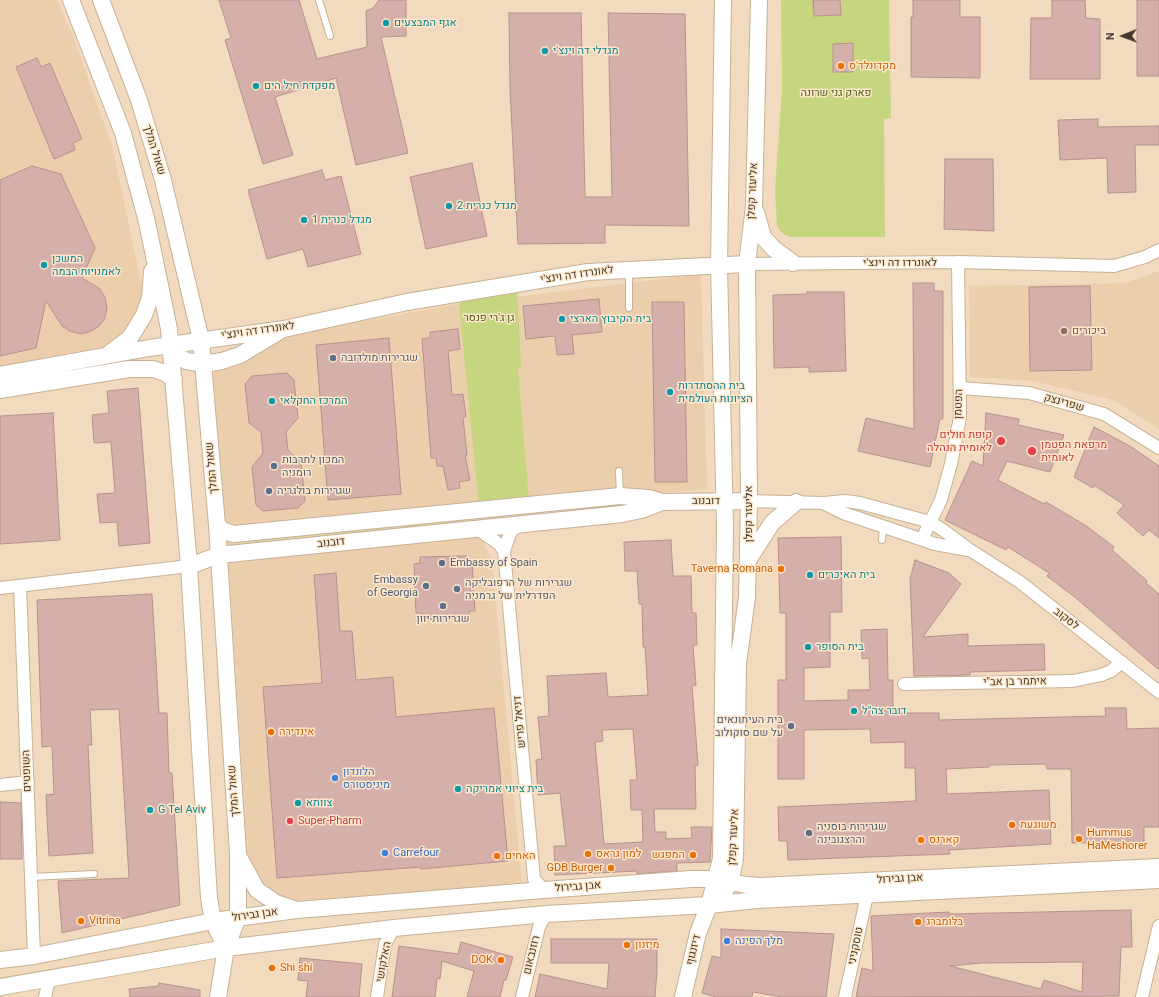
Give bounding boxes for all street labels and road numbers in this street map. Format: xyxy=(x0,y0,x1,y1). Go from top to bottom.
street label: שאול המלך xyxy=(140,123,168,177)
street label: אליעזר קפלן xyxy=(745,162,761,220)
street label: לאונרדו דה וינצ'י xyxy=(863,256,937,270)
street label: לאונרדו דה וינצ'י xyxy=(540,263,614,287)
street label: לאונרדו דה וינצ'י xyxy=(221,319,295,343)
street label: הפטמן xyxy=(952,389,966,419)
street label: שפרינצק xyxy=(1042,391,1086,415)
street label: שאול המלך xyxy=(203,442,221,494)
street label: אליעזר קפלן xyxy=(742,486,756,542)
street label: דובנוב xyxy=(692,494,720,508)
street label: דובנוב xyxy=(316,535,346,551)
street label: לסקוב xyxy=(1051,605,1081,633)
street label: איתמר בן אב"י xyxy=(983,675,1047,689)
street label: דניאל פריש xyxy=(511,695,529,749)
street label: השופטים xyxy=(20,750,34,792)
street label: שאול המלך xyxy=(226,765,242,817)
street label: אליעזר קפלן xyxy=(726,808,742,866)
street label: אבן גבירול xyxy=(876,871,924,887)
street label: אבן גבירול xyxy=(554,879,602,895)
street label: אבן גבירול xyxy=(231,905,279,925)
street label: טוסקניני xyxy=(846,926,866,966)
street label: דיזנגוף xyxy=(684,933,704,967)
street label: רוזנבאום xyxy=(521,934,543,976)
street label: האלקושי xyxy=(374,940,394,984)

